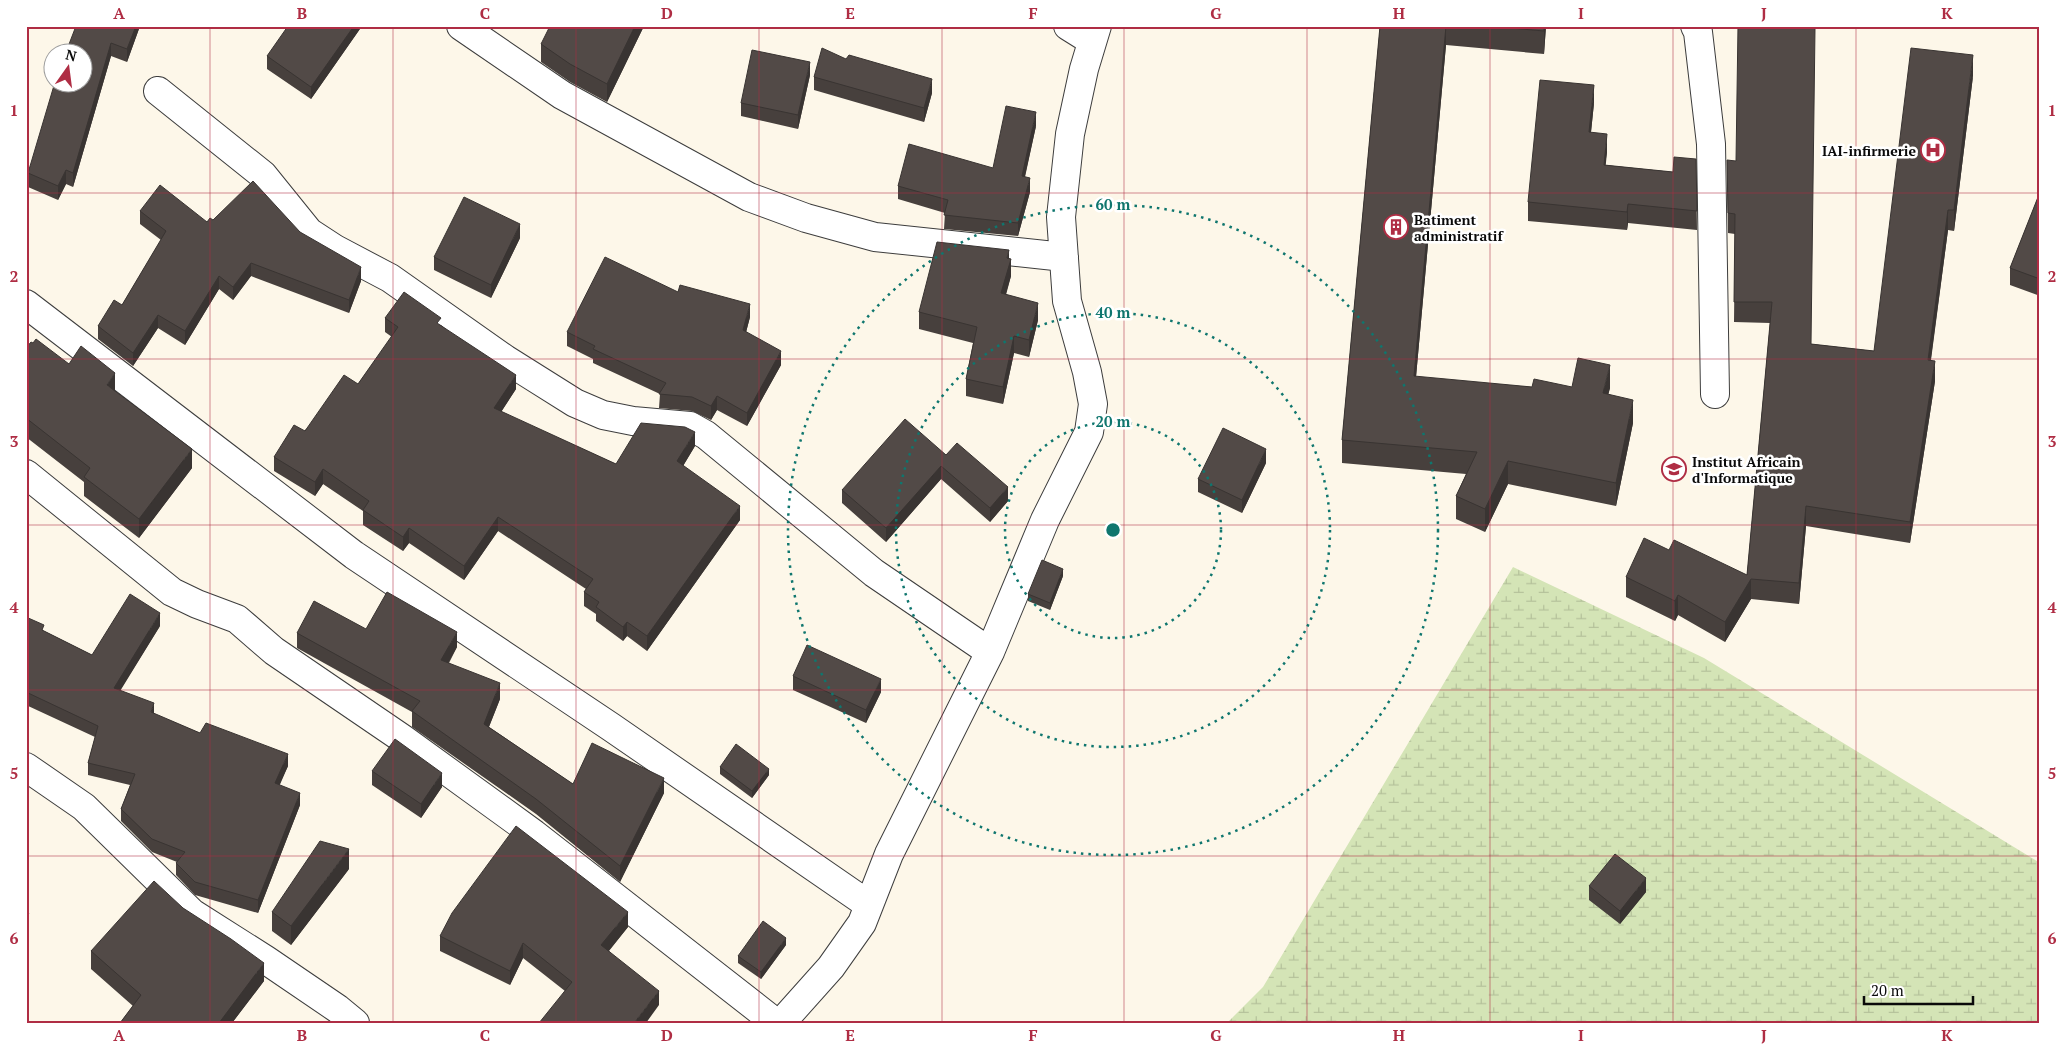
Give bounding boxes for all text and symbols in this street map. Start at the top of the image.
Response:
text: A [113,2,125,24]
text: B [297,2,307,24]
text: C [480,2,490,24]
text: D [661,2,673,24]
text: E [845,2,855,24]
text: F [1028,2,1038,24]
text: G [1210,2,1222,24]
text: H [1393,2,1405,24]
text: I [1578,2,1584,24]
text: J [1761,2,1767,24]
text: K [1941,2,1953,24]
north arrow [42,42,92,92]
text: N [64,44,79,65]
text: 1 [9,99,19,121]
text: 1 [2047,99,2057,121]
hospital icon: IAI-infirmerie [1920,137,1946,163]
place label: IAI-infirmerie [1822,141,1916,160]
text: 60 m [1096,194,1131,214]
place label: Batiment administratif [1414,210,1504,245]
building icon: Batiment administratif [1383,214,1409,240]
text: 2 [9,265,19,287]
text: 2 [2047,265,2057,287]
text: 40 m [1096,302,1131,322]
text: 20 m [1096,411,1131,431]
text: 3 [9,430,19,452]
text: 3 [2047,430,2057,452]
place label: Institut Africain d'Informatique [1692,452,1801,487]
school or university icon: Institut Africain d'Informatique [1661,456,1687,482]
centre of rings [1104,521,1122,539]
text: 4 [9,596,19,618]
text: 4 [2047,596,2057,618]
text: 5 [9,762,19,784]
text: 5 [2047,762,2057,784]
text: 6 [9,927,19,949]
text: 6 [2047,927,2057,949]
scale bar [1864,974,1972,1006]
text: 20 m [1871,980,1904,1000]
text: A [113,1024,125,1046]
text: B [297,1024,307,1046]
text: C [480,1024,490,1046]
text: D [661,1024,673,1046]
text: E [845,1024,855,1046]
text: F [1028,1024,1038,1046]
text: G [1210,1024,1222,1046]
text: H [1393,1024,1405,1046]
text: I [1578,1024,1584,1046]
text: J [1761,1024,1767,1046]
text: K [1941,1024,1953,1046]

